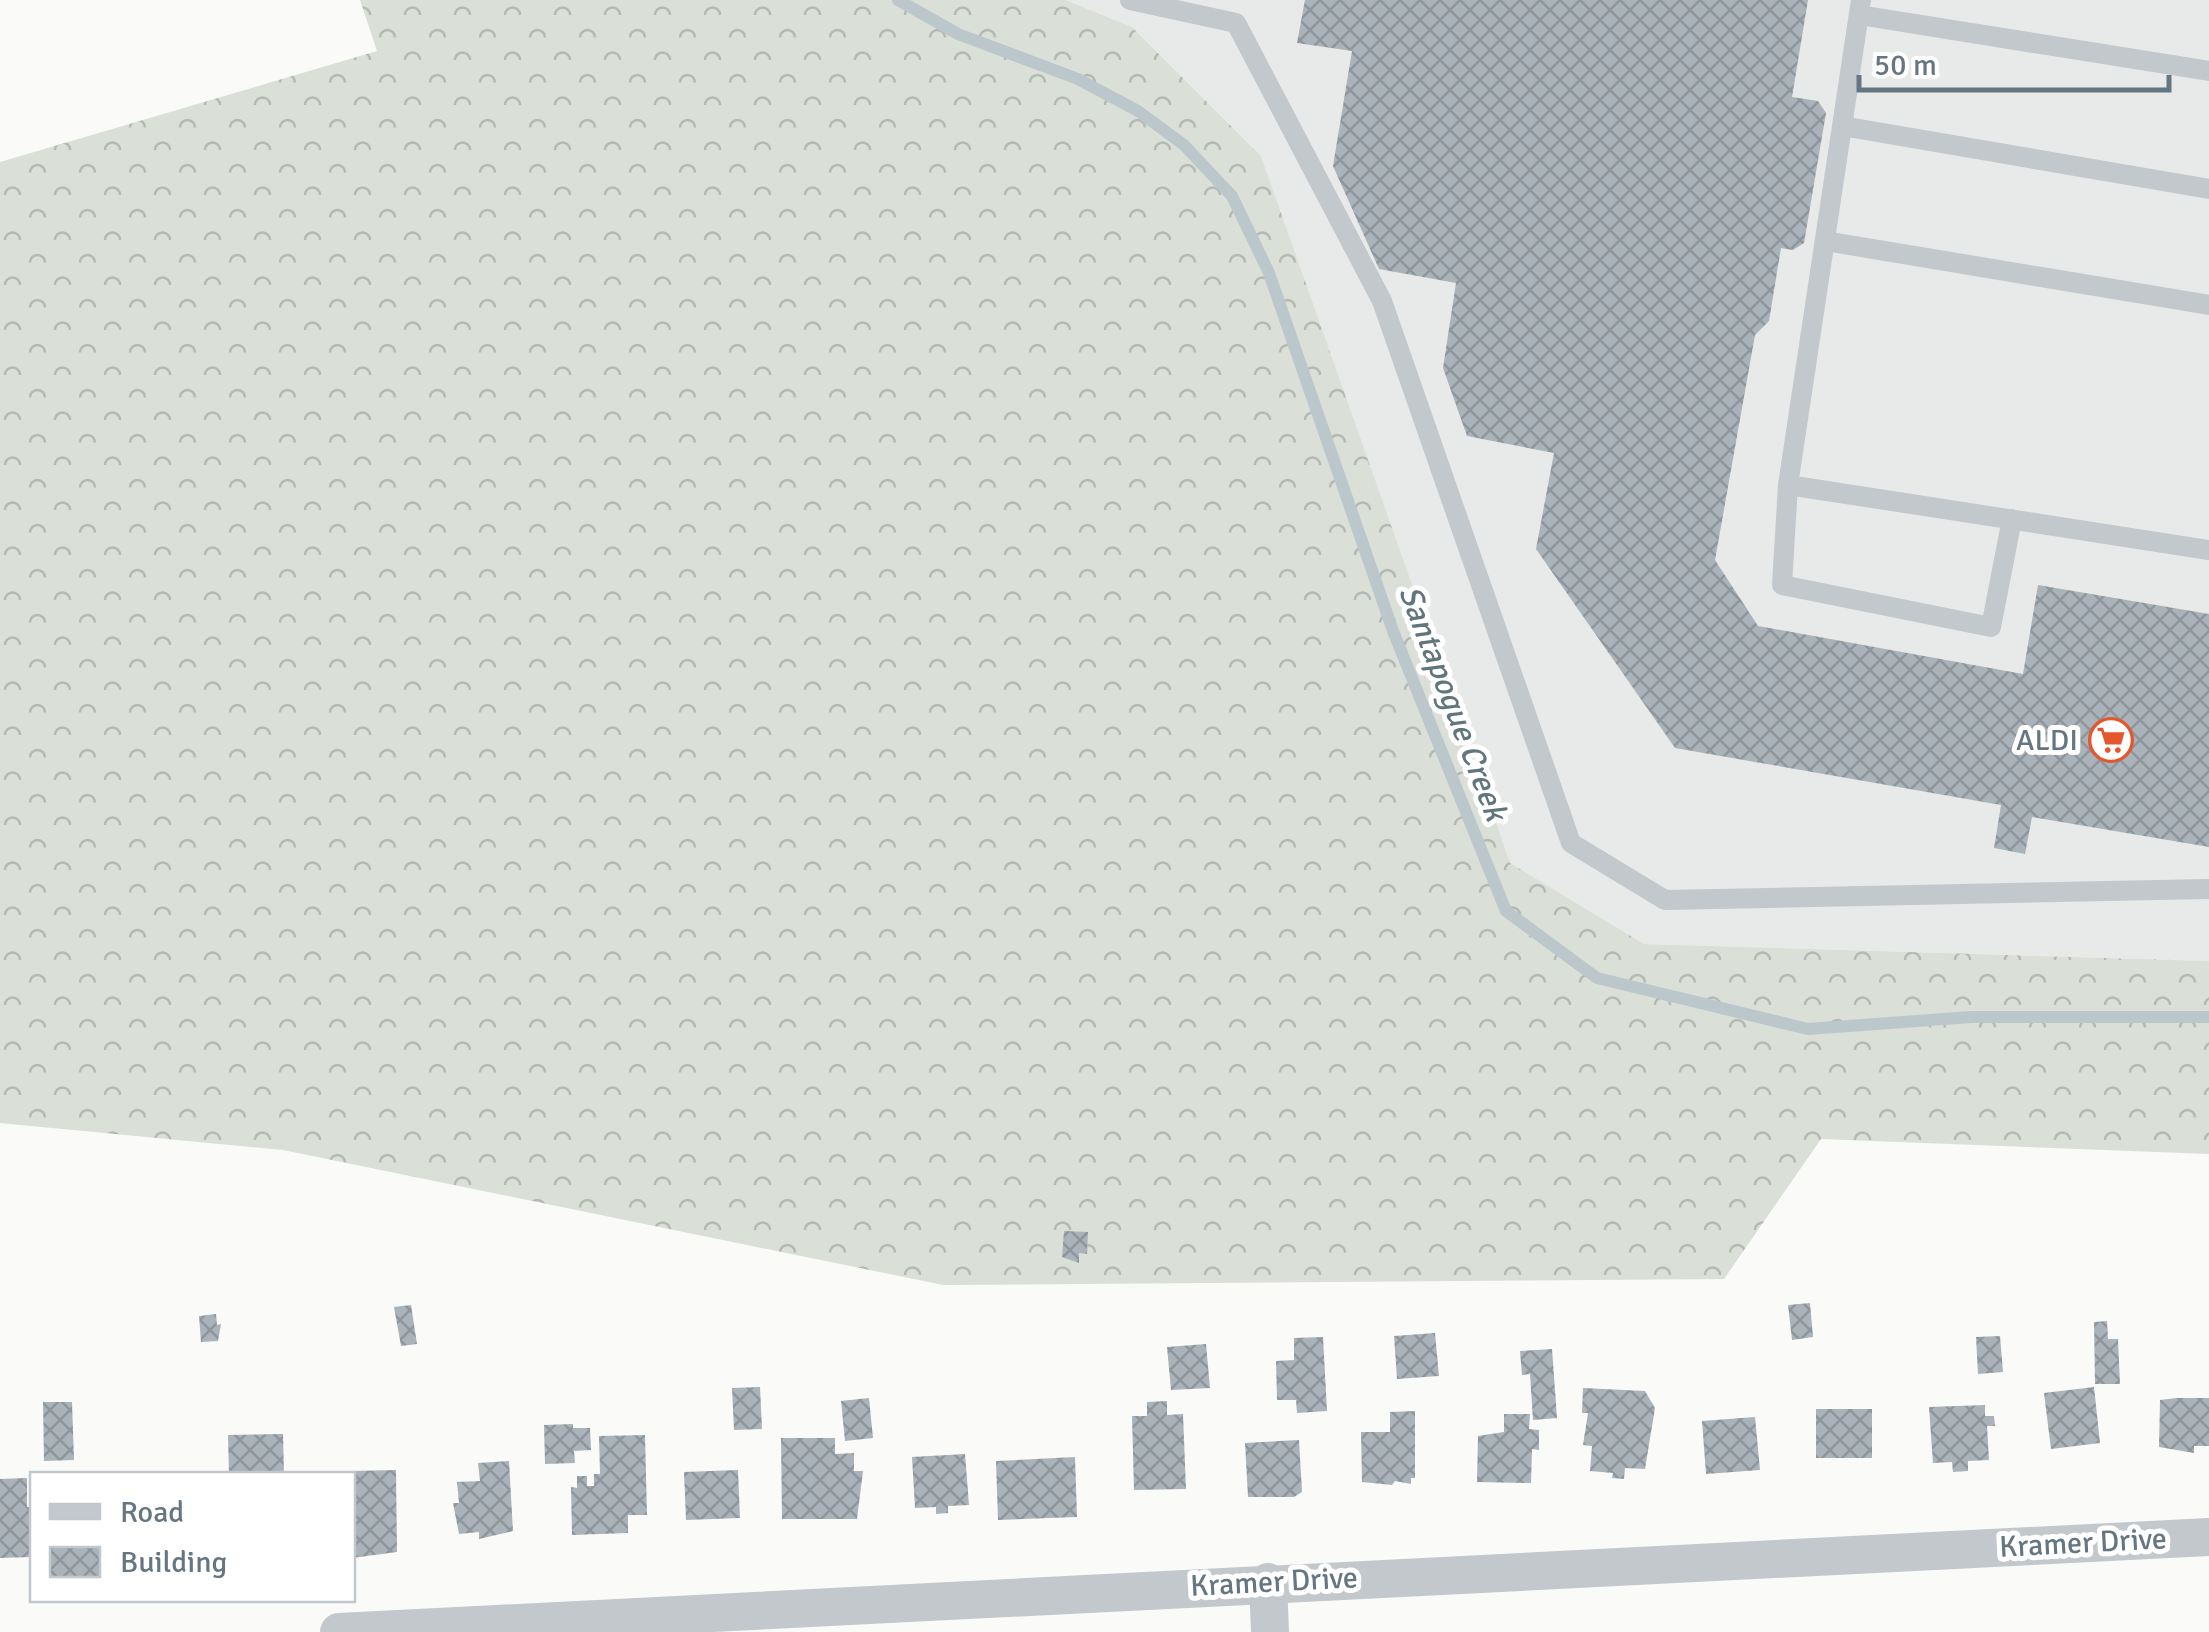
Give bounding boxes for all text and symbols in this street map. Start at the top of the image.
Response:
scale bar [1859,30,2169,92]
text: 50 m [1874,47,1937,84]
water label: Santapogue Creek [1390,580,1517,829]
supermarket icon: ALDI [2088,717,2134,763]
place label: ALDI [2016,722,2078,759]
legend [30,1472,355,1602]
text: Road [120,1494,184,1531]
street label: Kramer Drive [1998,1520,2168,1566]
text: Building [120,1544,227,1581]
street label: Kramer Drive [1189,1559,1359,1605]

